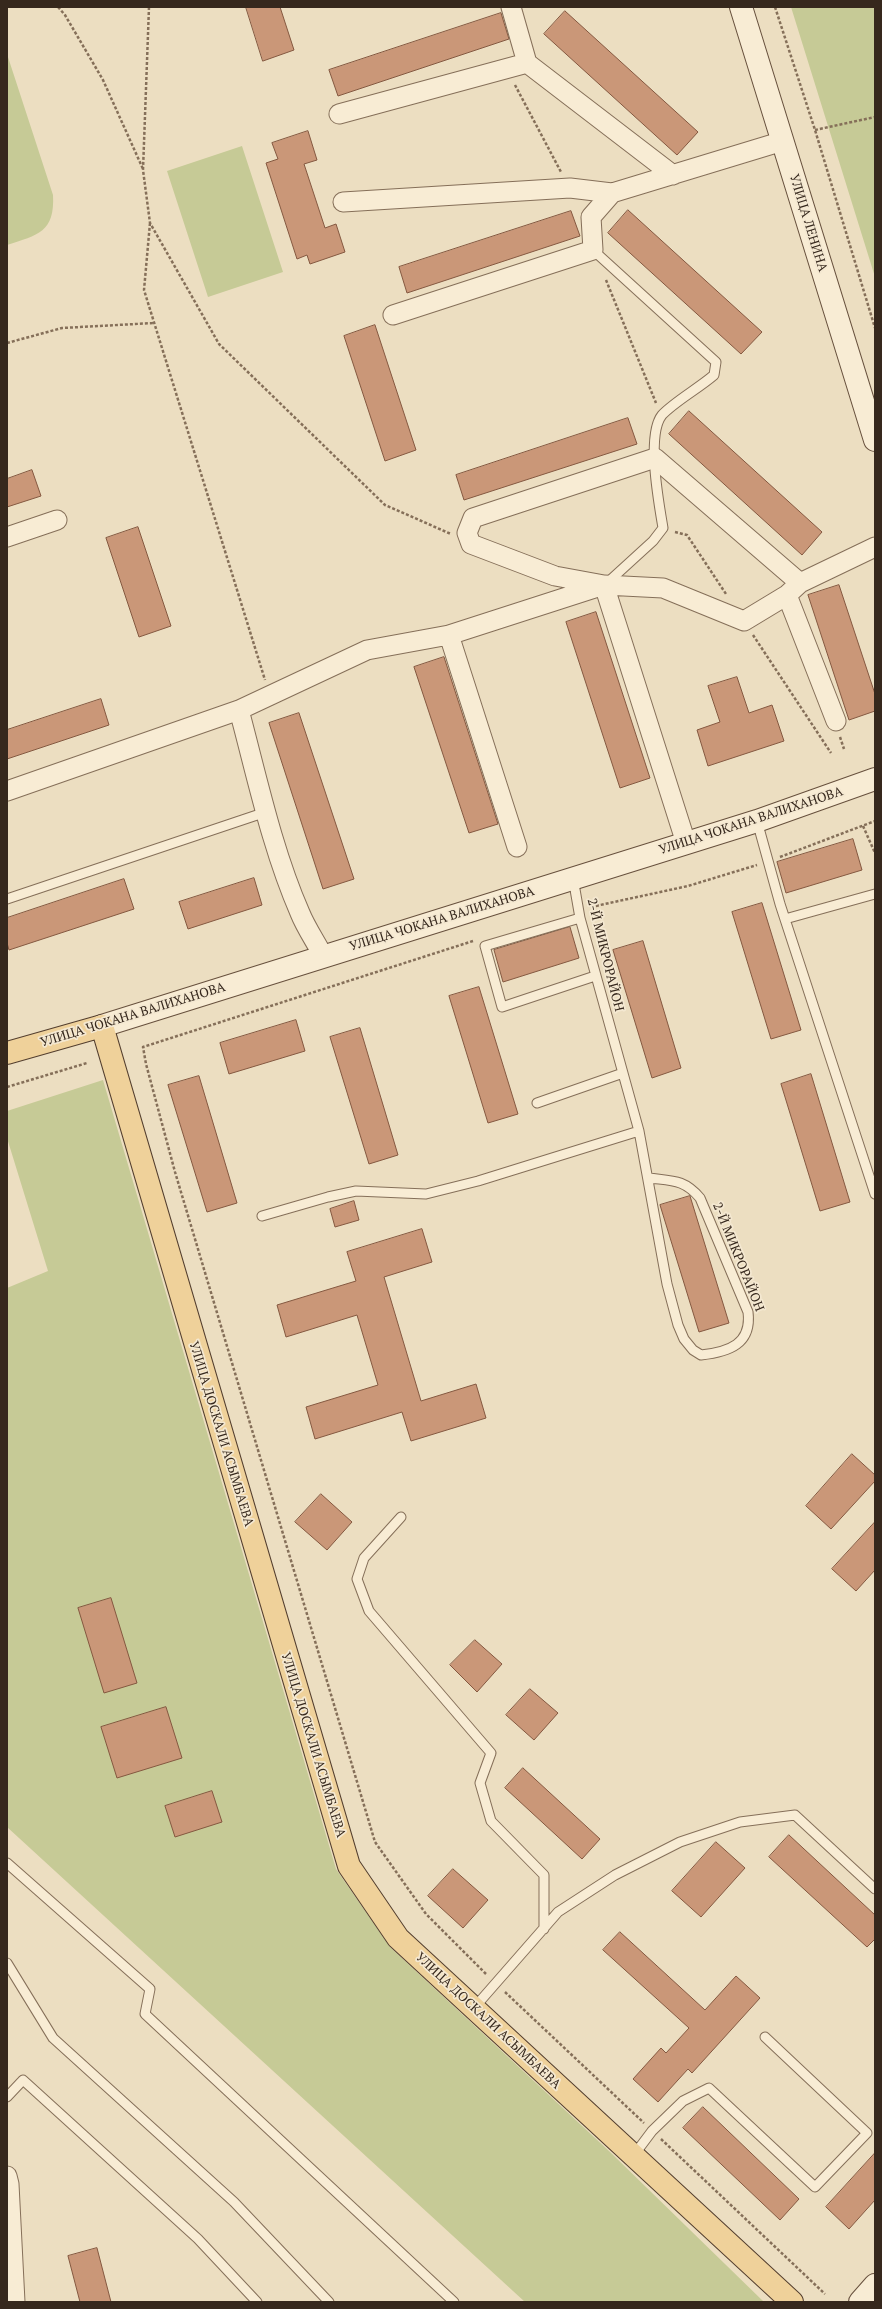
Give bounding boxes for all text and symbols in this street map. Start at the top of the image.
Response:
street label: УЛИЦА ЛЕНИНА [786,172,830,274]
street label: УЛИЦА ЧОКАНА ВАЛИХАНОВА [657,784,845,858]
street label: УЛИЦА ЧОКАНА ВАЛИХАНОВА [348,883,536,955]
street label: 2-Й МИКРОРАЙОН [583,897,627,1013]
street label: УЛИЦА ЧОКАНА ВАЛИХАНОВА [39,979,227,1051]
street label: 2-Й МИКРОРАЙОН [709,1200,767,1314]
street label: УЛИЦА ДОСКАЛИ АСЫМБАЕВА [185,1340,257,1528]
street label: УЛИЦА ДОСКАЛИ АСЫМБАЕВА [277,1651,349,1839]
street label: УЛИЦА ДОСКАЛИ АСЫМБАЕВА [412,1950,564,2092]

